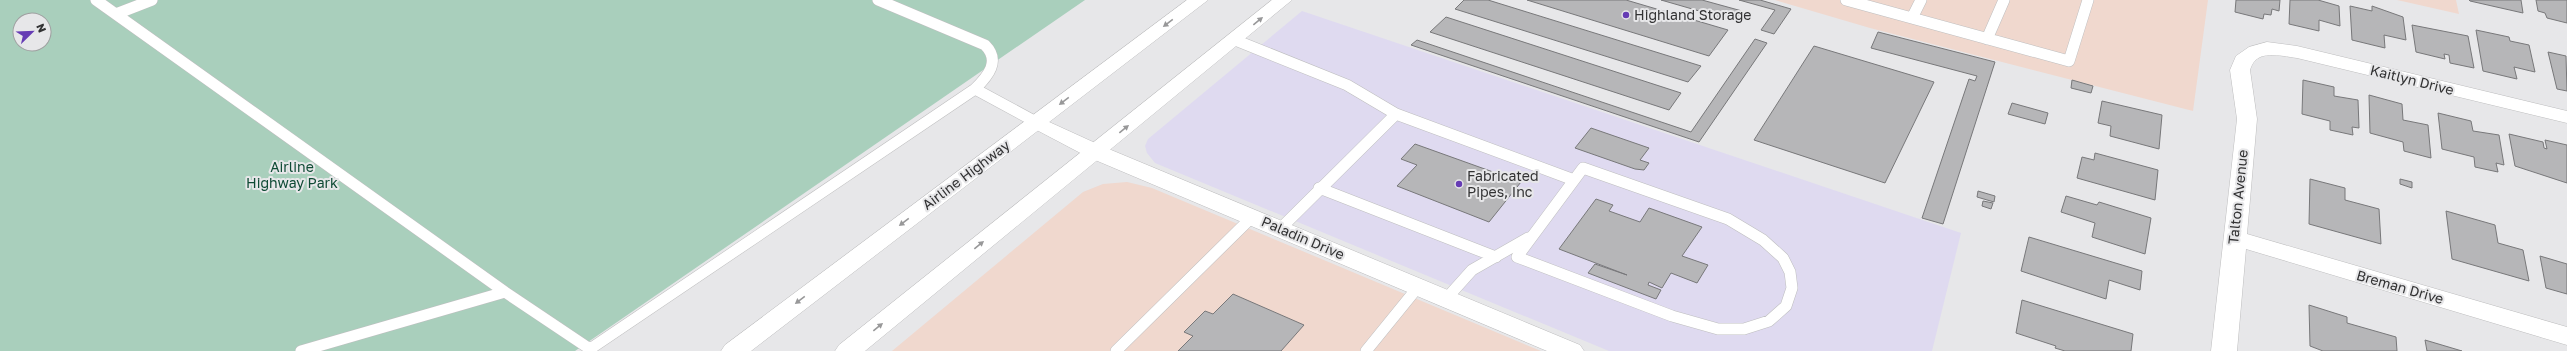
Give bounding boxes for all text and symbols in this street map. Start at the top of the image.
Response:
place label: Highland Storage [1634,6,1751,23]
marker: Highland Storage [1621,10,1631,20]
north arrow [12,12,52,52]
one-way arrow [1253,16,1264,25]
one-way arrow [1162,19,1173,28]
text: N [34,22,49,34]
street label: Kaitlyn Drive [2369,61,2456,98]
one-way arrow [1058,97,1069,106]
one-way arrow [1119,124,1130,133]
street label: Airline Highway [919,136,1013,213]
street label: Talton Avenue [2224,149,2251,245]
park label: Airline Highway Park [246,158,338,191]
place label: Fabricated Pipes, Inc [1467,167,1539,200]
marker: Fabricated Pipes, Inc [1454,179,1464,189]
street label: Paladin Drive [1259,212,1347,263]
one-way arrow [899,218,910,226]
one-way arrow [974,241,985,250]
street label: Breman Drive [2355,266,2446,307]
one-way arrow [795,296,806,305]
one-way arrow [873,322,883,331]

